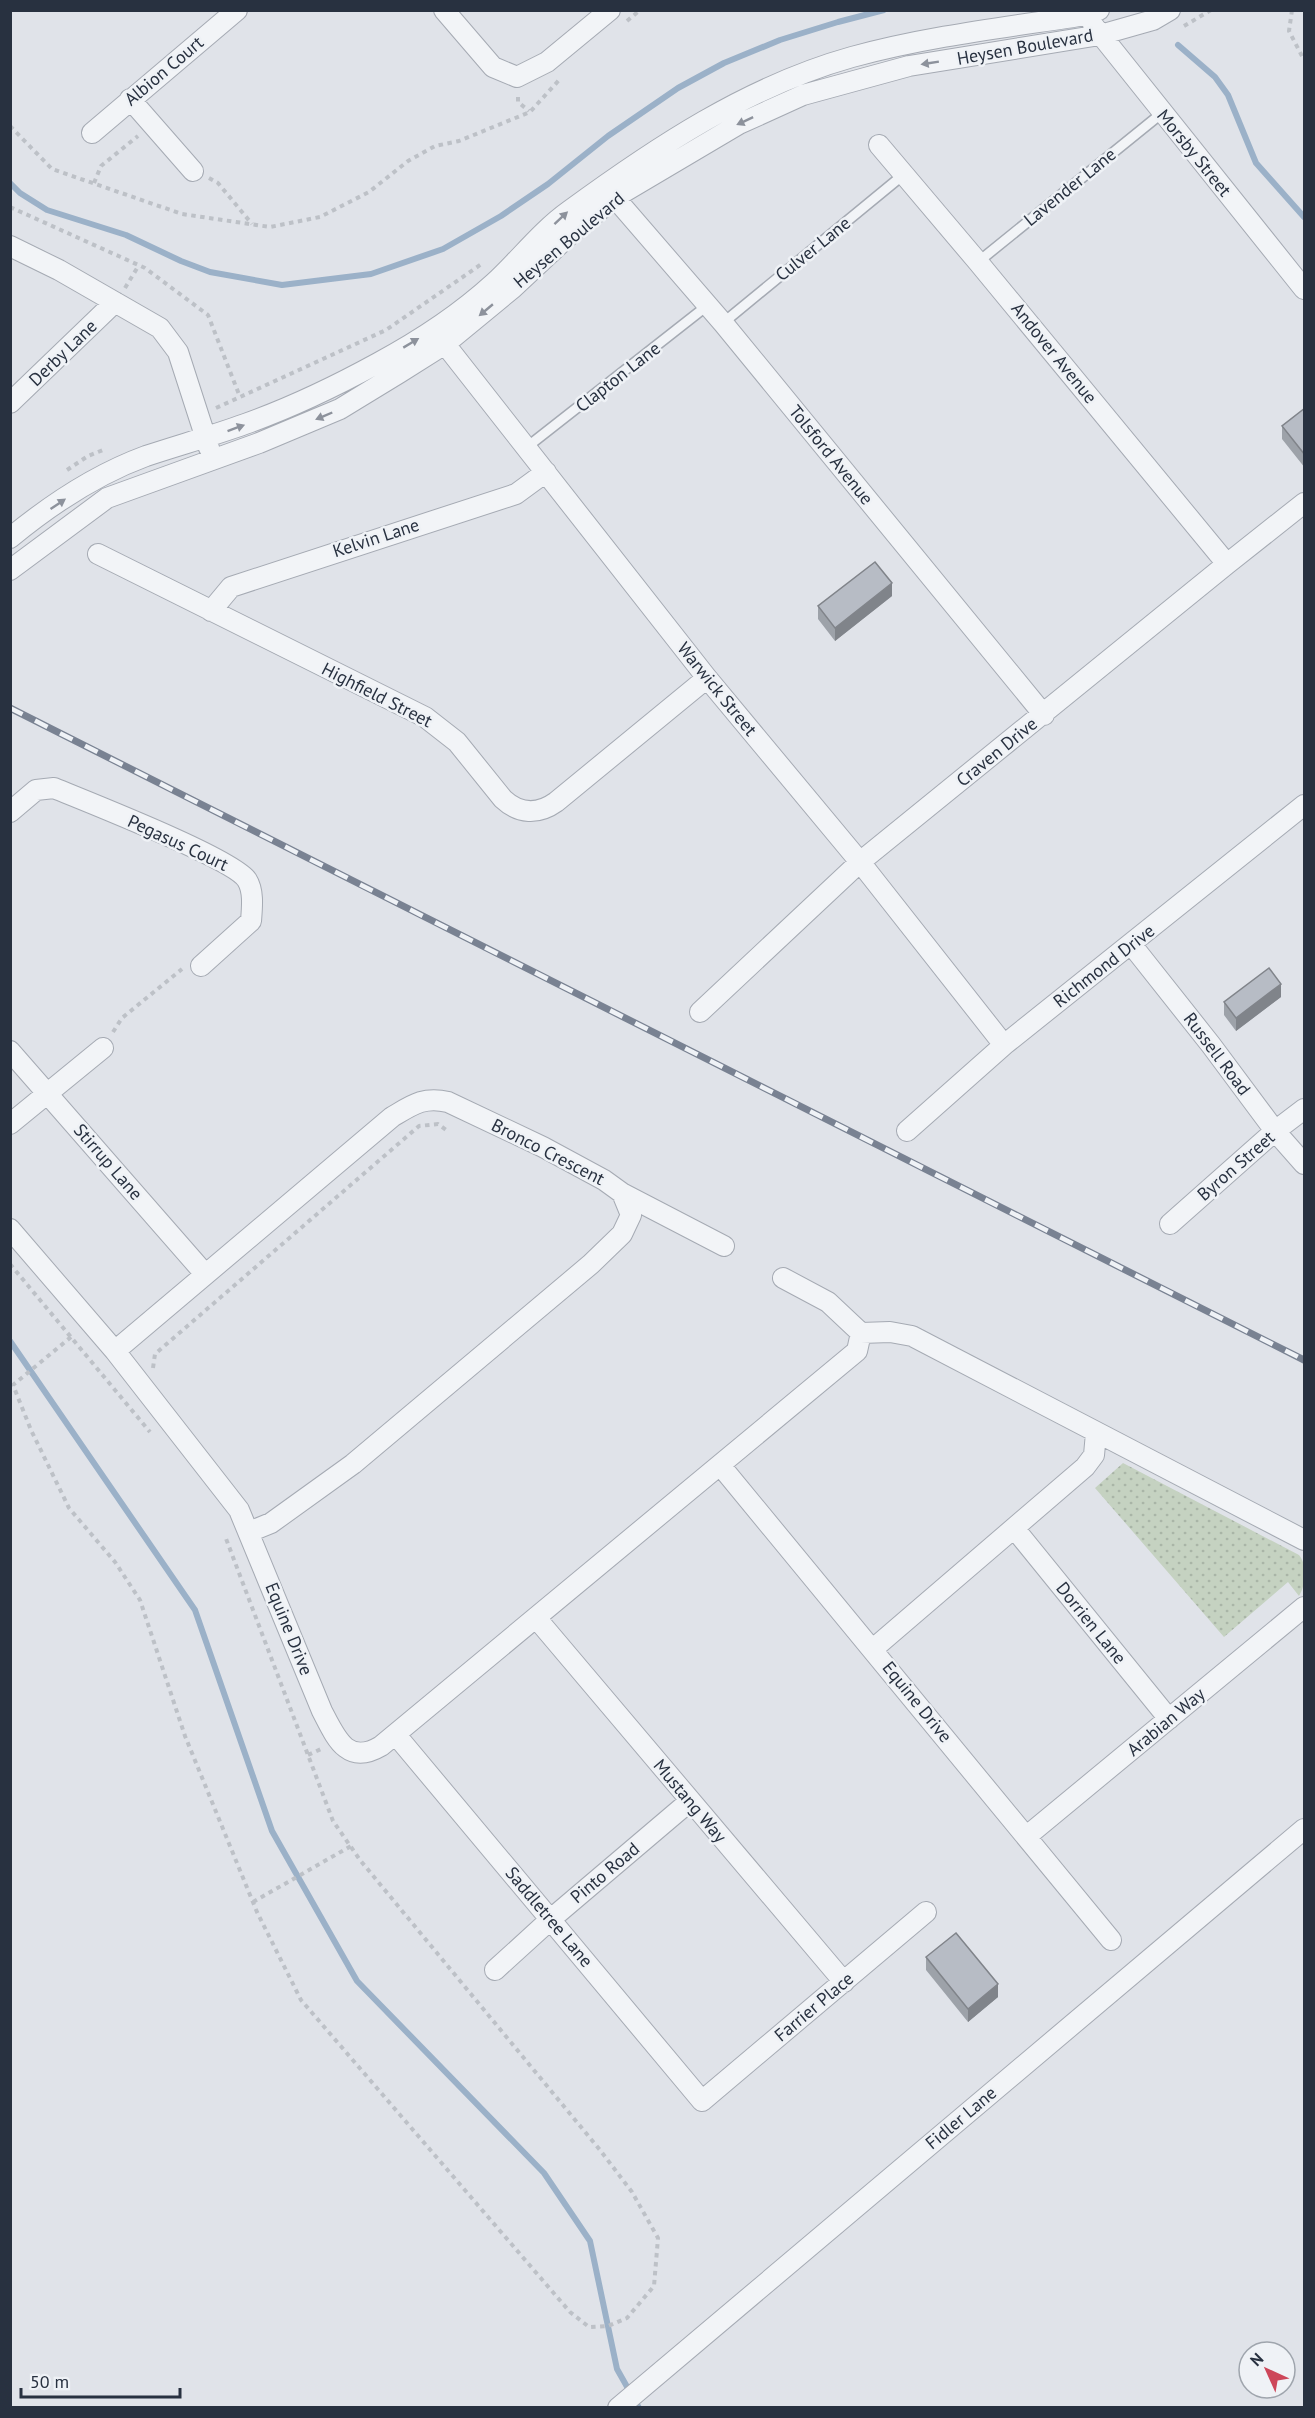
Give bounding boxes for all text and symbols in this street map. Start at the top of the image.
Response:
street label: Heysen Boulevard [955,23,1095,70]
street label: Albion Court [119,31,208,110]
one-way arrow [920,59,939,68]
street label: Morsby Street [1152,104,1237,201]
one-way arrow [736,117,753,126]
street label: Lavender Lane [1019,142,1120,231]
street label: Heysen Boulevard [508,186,629,293]
street label: Culver Lane [770,211,855,286]
one-way arrow [553,212,567,226]
street label: Andover Avenue [1007,297,1102,408]
one-way arrow [478,303,494,316]
street label: Derby Lane [24,315,102,391]
street label: Clapton Lane [571,336,665,417]
one-way arrow [403,338,419,349]
street label: Tolsford Avenue [784,400,879,509]
one-way arrow [314,411,332,421]
one-way arrow [227,422,245,432]
one-way arrow [49,498,65,510]
street label: Kelvin Lane [330,513,422,562]
street label: Warwick Street [673,637,762,740]
street label: Highfield Street [318,657,436,732]
street label: Craven Drive [952,712,1042,791]
street label: Pegasus Court [124,809,232,876]
street label: Richmond Drive [1048,919,1159,1012]
street label: Russell Road [1179,1008,1256,1100]
street label: Bronco Crescent [488,1113,609,1190]
street label: Stirrup Lane [69,1119,148,1205]
street label: Byron Street [1192,1126,1279,1206]
street label: Dorrien Lane [1051,1577,1132,1668]
street label: Equine Drive [260,1579,318,1679]
street label: Equine Drive [878,1656,957,1747]
street label: Arabian Way [1122,1682,1210,1761]
street label: Mustang Way [649,1754,732,1848]
street label: Pinto Road [565,1837,644,1908]
street label: Saddletree Lane [501,1862,598,1972]
street label: Farrier Place [769,1967,858,2046]
street label: Fidler Lane [920,2081,1001,2154]
north arrow [1237,2340,1297,2400]
text: N [1246,2349,1267,2370]
scale bar [21,2361,180,2399]
text: 50 m [30,2370,69,2393]

